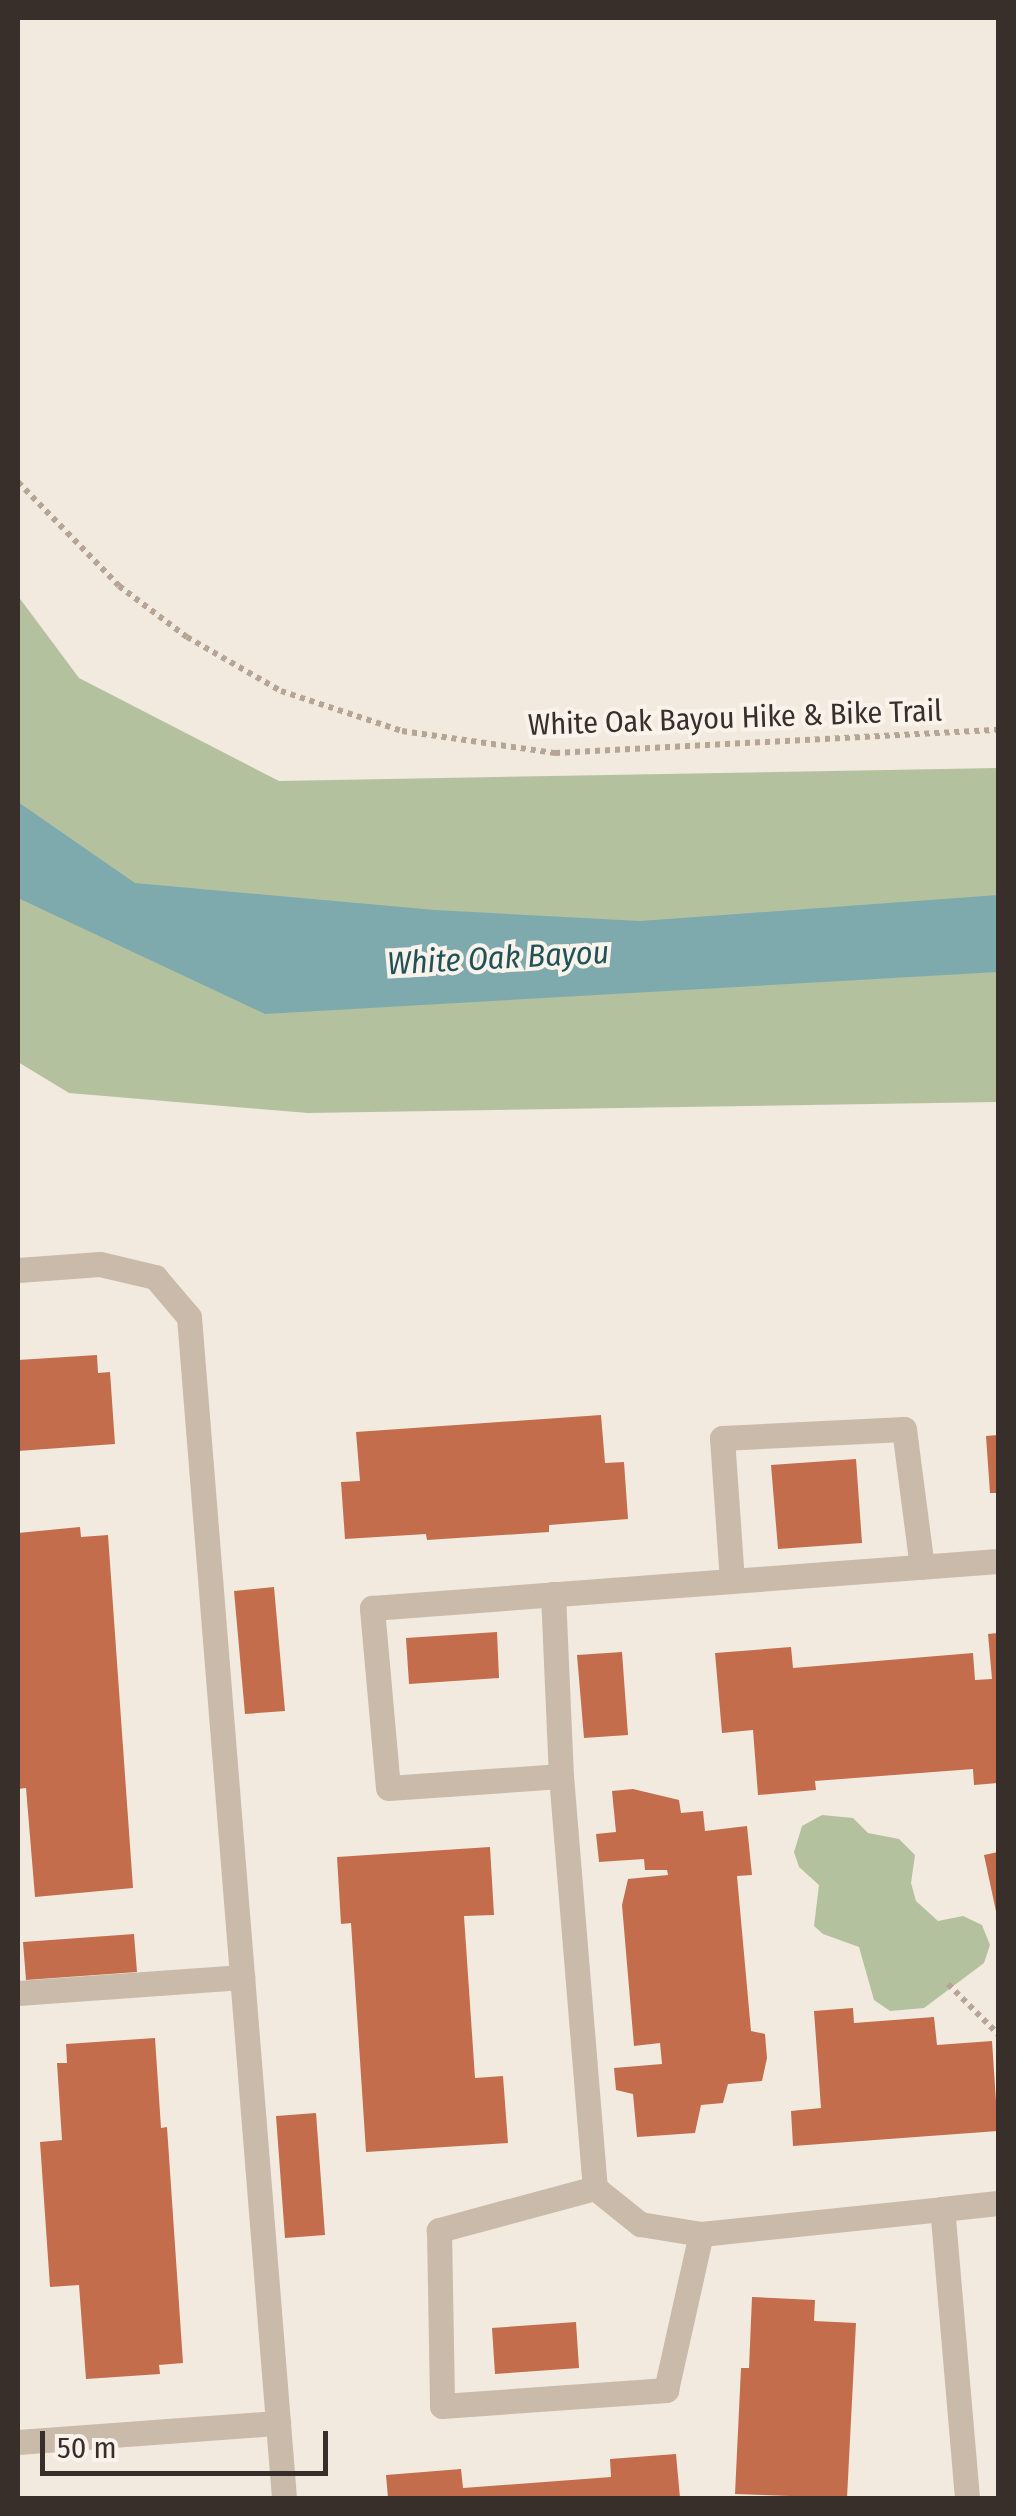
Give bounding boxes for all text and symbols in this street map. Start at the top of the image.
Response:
street label: White Oak Bayou Hike & Bike Trail [527,693,943,743]
water label: White Oak Bayou [386,933,610,983]
scale bar [45,2411,332,2473]
text: 50 m [57,2430,117,2466]

